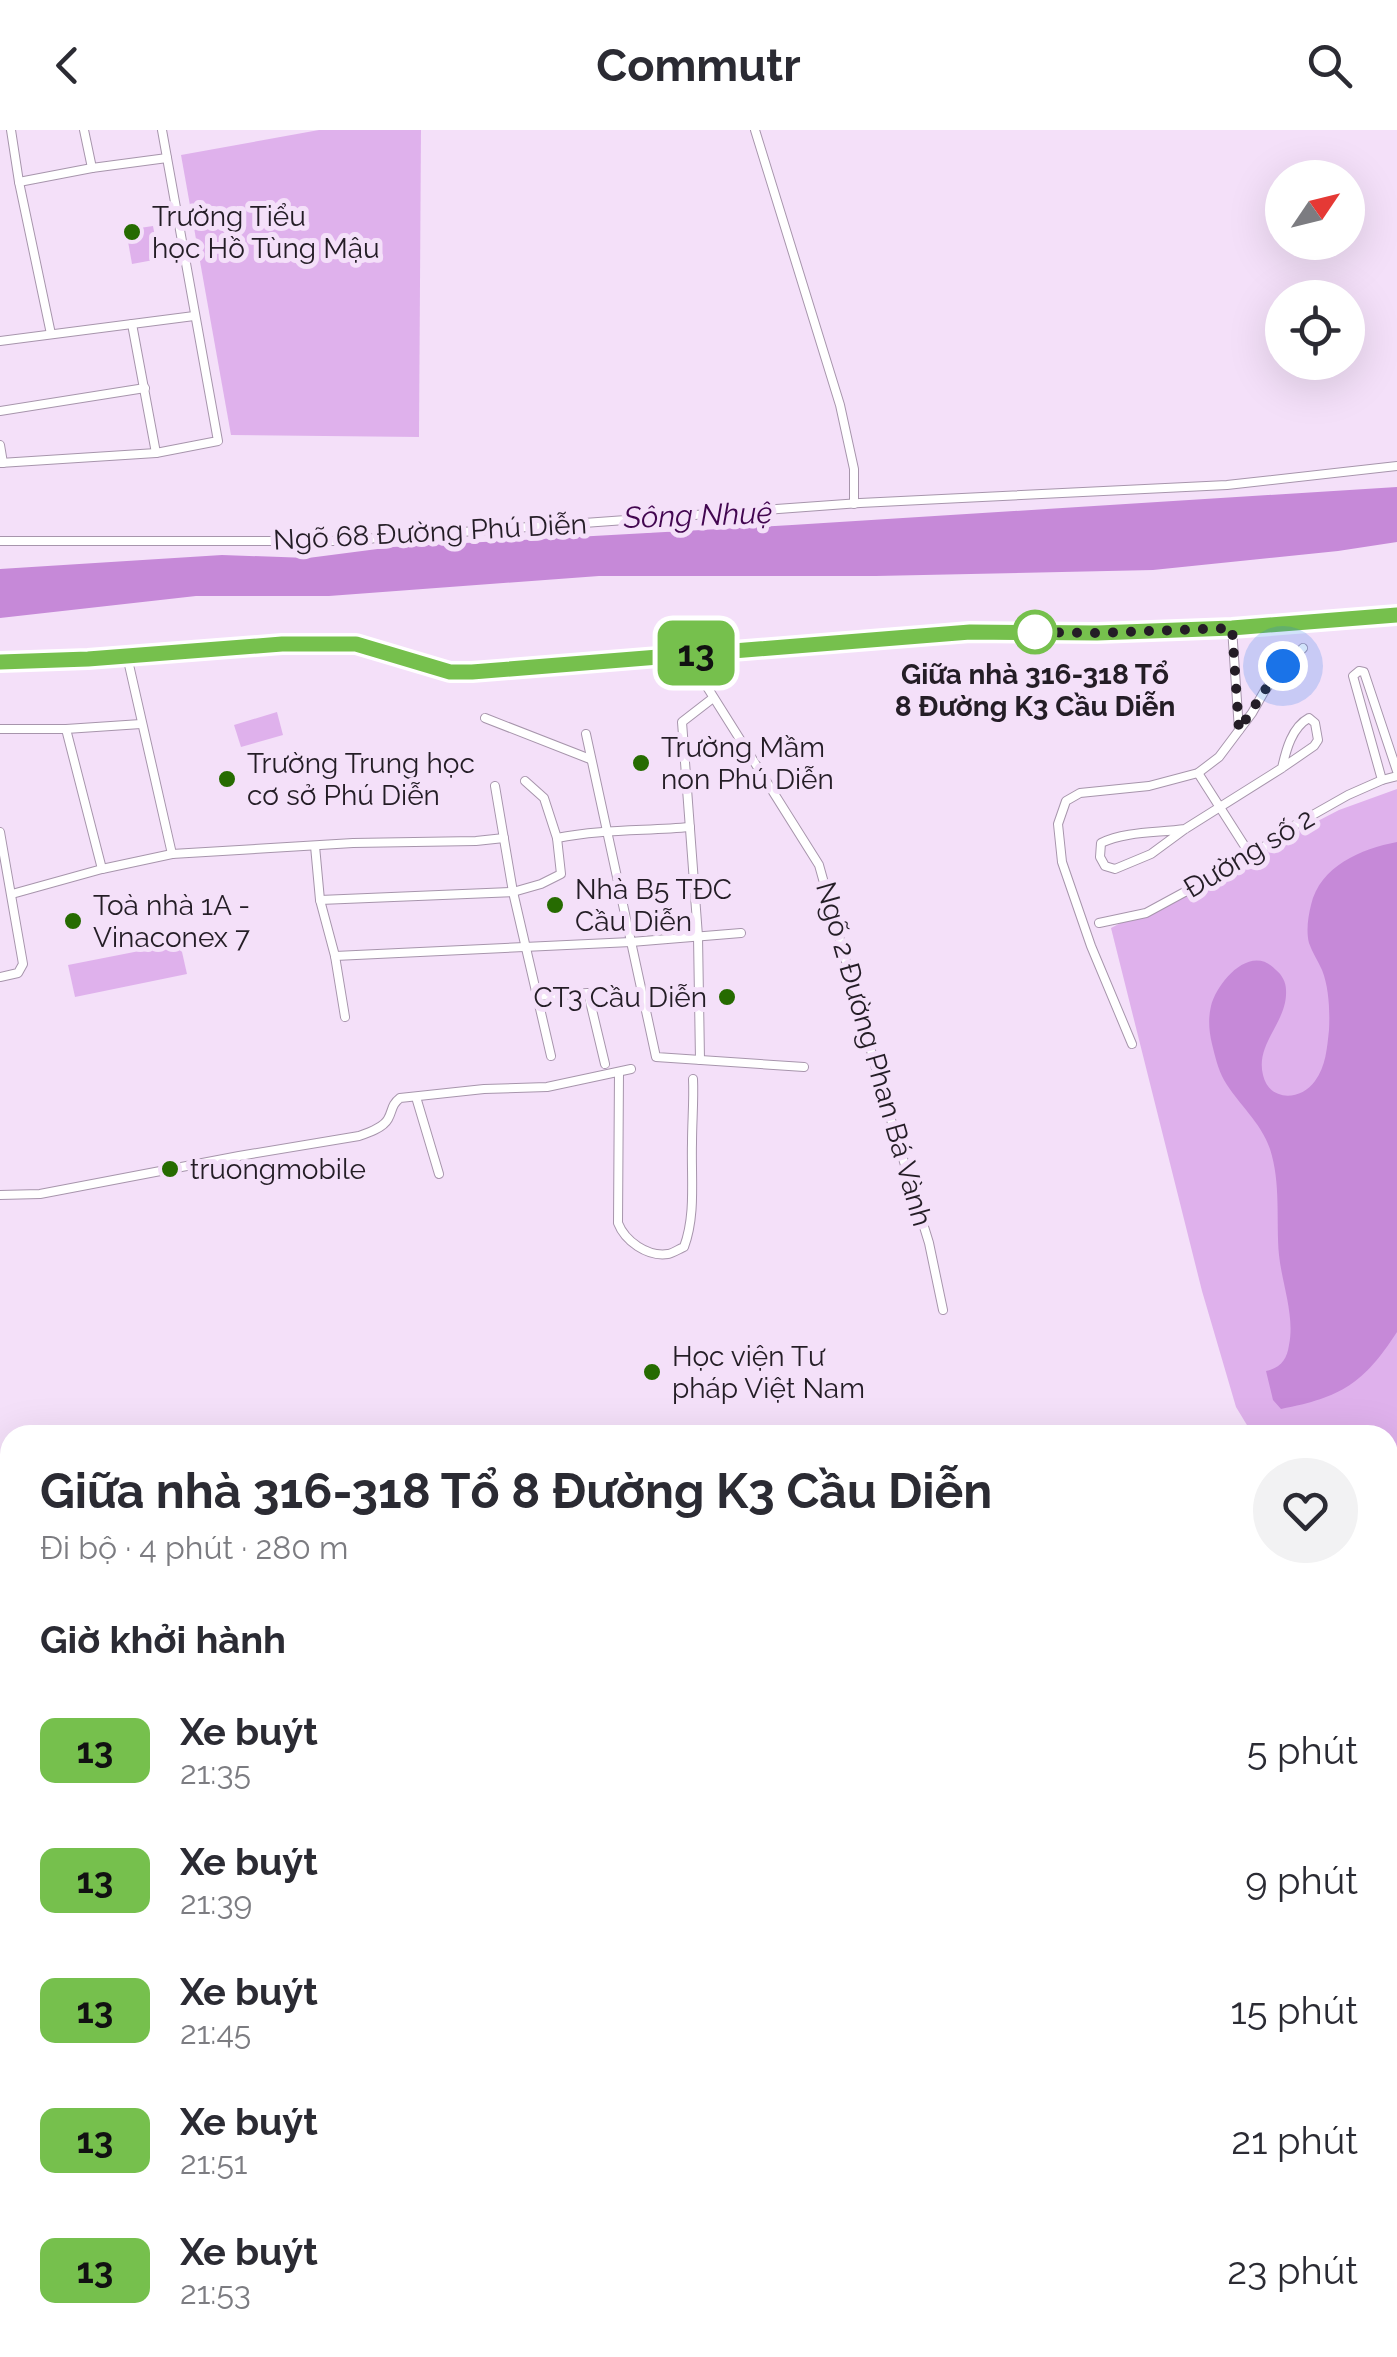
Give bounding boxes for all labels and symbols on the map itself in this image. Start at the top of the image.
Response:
north arrow [1265,160,1365,260]
place label: Trường Tiểu học Hồ Tùng Mậu [152,200,380,265]
marker: Trường Tiểu học Hồ Tùng Mậu [121,221,143,243]
water label: Sông Nhuệ [622,495,773,535]
street label: Ngõ 68 Đường Phú Diễn [272,507,588,557]
marker: Giữa nhà 316-318 Tổ 8 Đường K3 Cầu Diễn [1014,611,1056,653]
line badge: 13 [651,620,741,686]
your location [1258,641,1308,691]
place label: Giữa nhà 316-318 Tổ 8 Đường K3 Cầu Diễn [895,658,1175,723]
place label: Trường Mầm non Phú Diễn [661,731,834,796]
place label: Trường Trung học cơ sở Phú Diễn [247,747,475,812]
marker: Trường Mầm non Phú Diễn [630,752,652,774]
marker: Trường Trung học cơ sở Phú Diễn [216,768,238,790]
street label: Đường số 2 [1178,801,1320,905]
place label: Nhà B5 TĐC Cầu Diễn [575,873,732,938]
street label: Ngõ 2 Đường Phan Bá Vành [809,878,939,1230]
place label: Toà nhà 1A - Vinaconex 7 [93,889,250,954]
marker: Nhà B5 TĐC Cầu Diễn [544,894,566,916]
marker: Toà nhà 1A - Vinaconex 7 [62,910,84,932]
place label: CT3 Cầu Diễn [533,981,707,1014]
marker: CT3 Cầu Diễn [716,986,738,1008]
place label: truongmobile [190,1153,366,1186]
marker: truongmobile [159,1158,181,1180]
place label: Học viện Tư pháp Việt Nam [672,1340,865,1405]
marker: Học viện Tư pháp Việt Nam [641,1361,663,1383]

